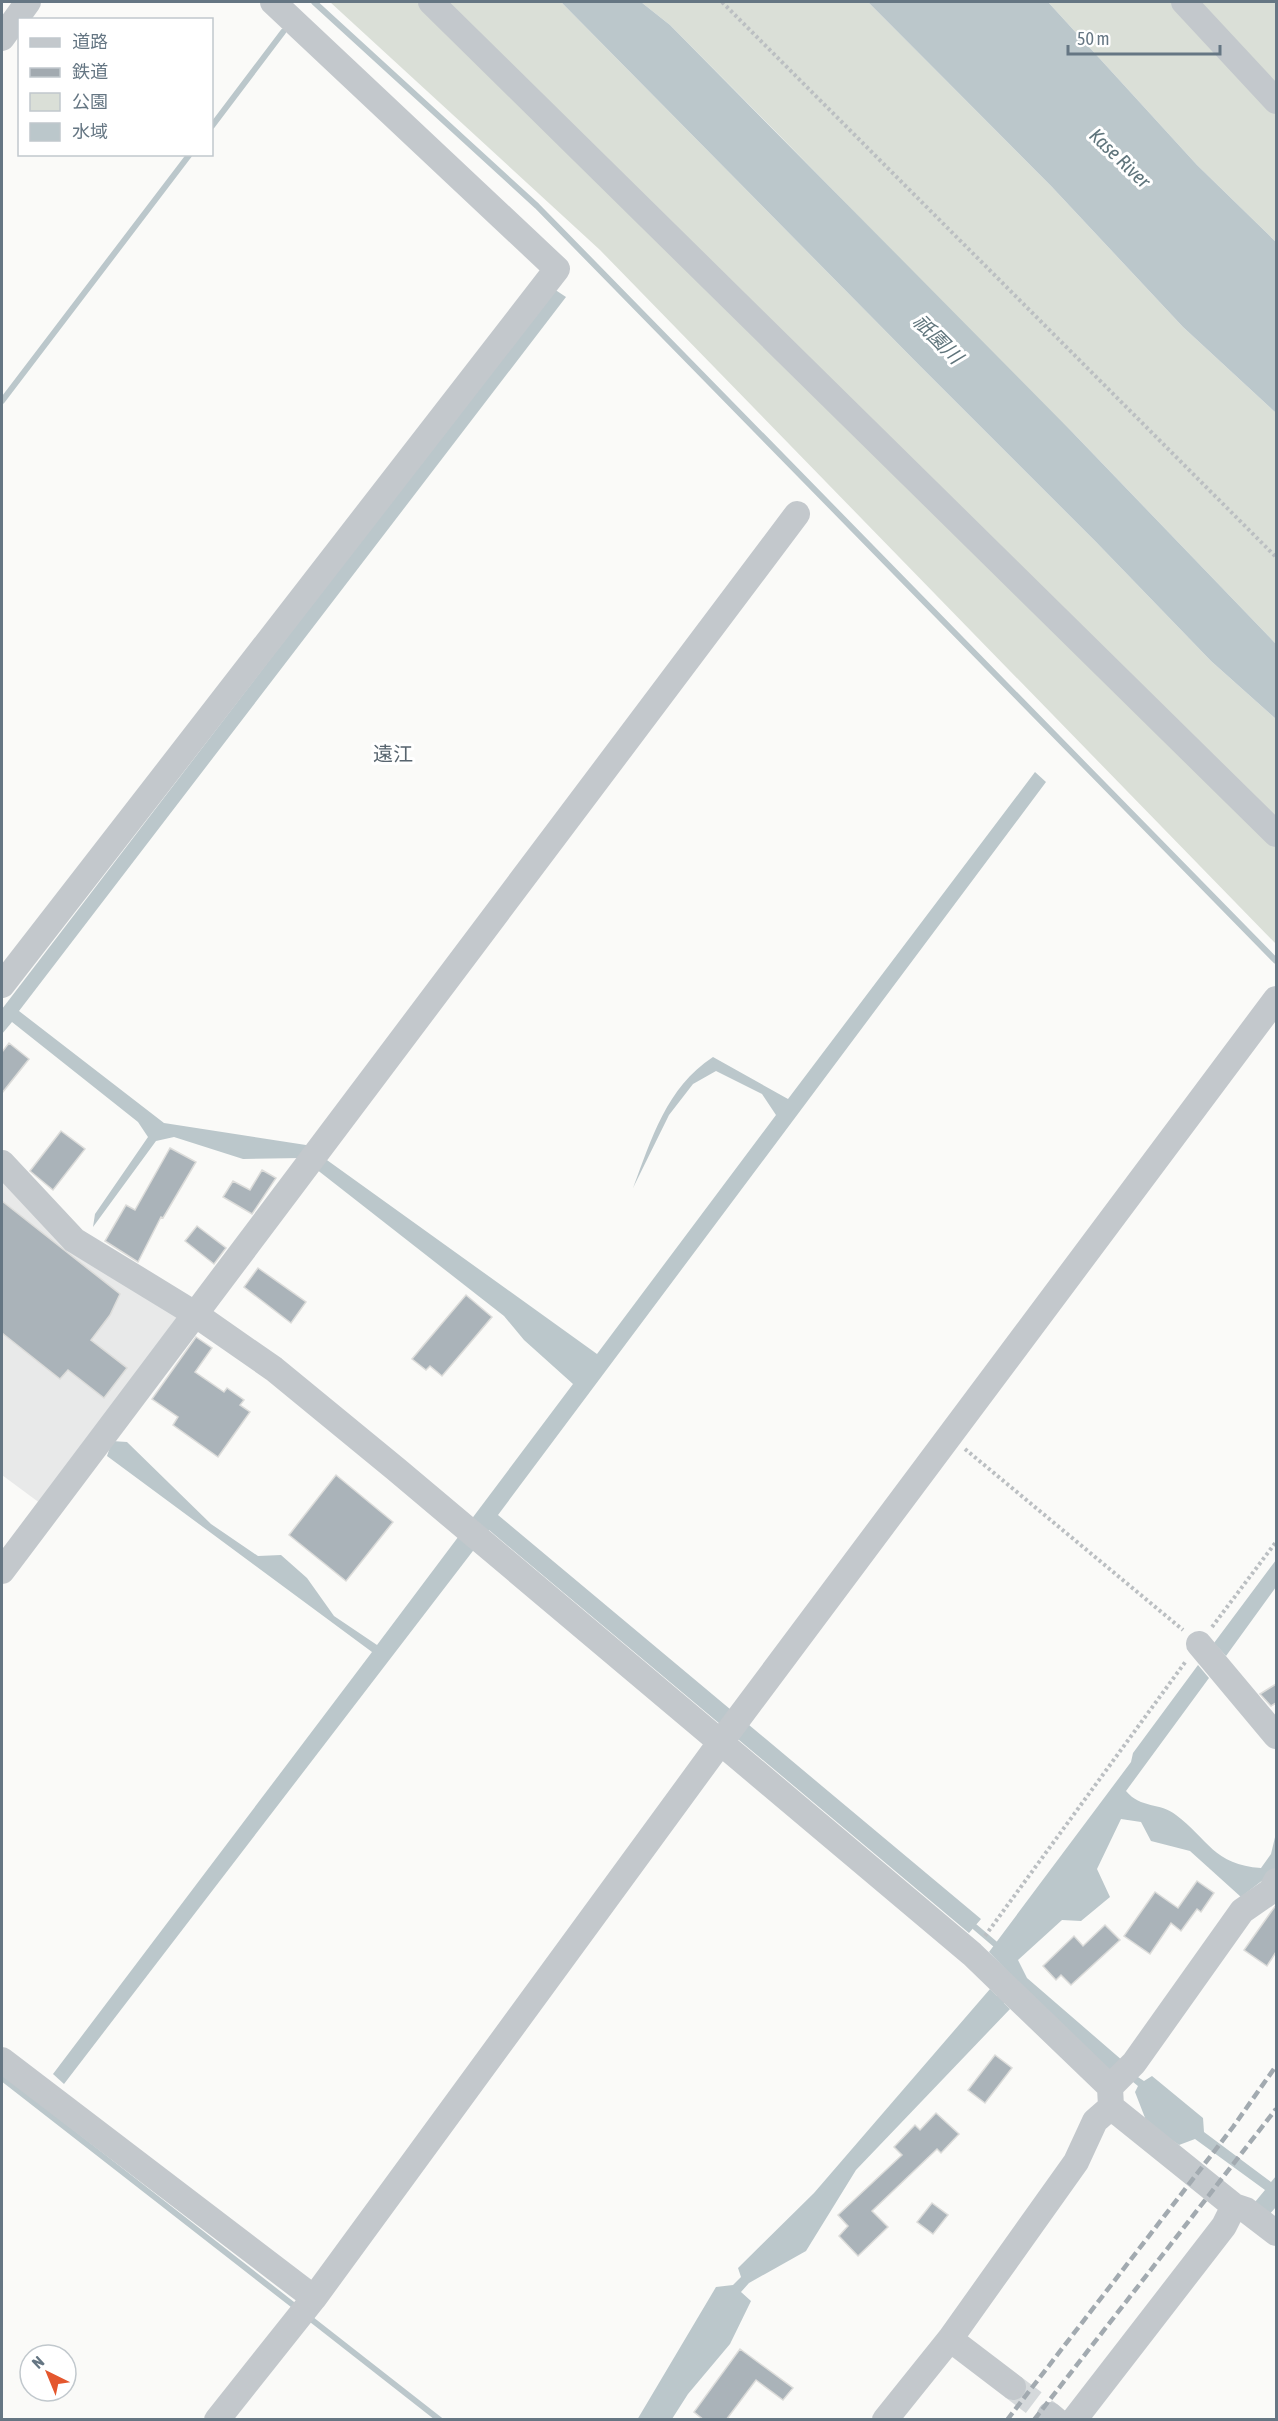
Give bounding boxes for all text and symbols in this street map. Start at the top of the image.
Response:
legend [18,18,213,156]
scale bar [1068,18,1220,56]
text: 50 m [1077,28,1109,49]
text: 道路 [72,31,108,52]
text: 鉄道 [72,61,108,82]
text: 公園 [72,91,108,112]
text: 水域 [72,121,108,142]
water label: Kase River [1085,123,1156,193]
water label: 祇園川 [909,309,969,369]
district label: 遠江 [373,742,413,765]
north arrow [18,2343,78,2403]
text: N [28,2352,47,2372]

